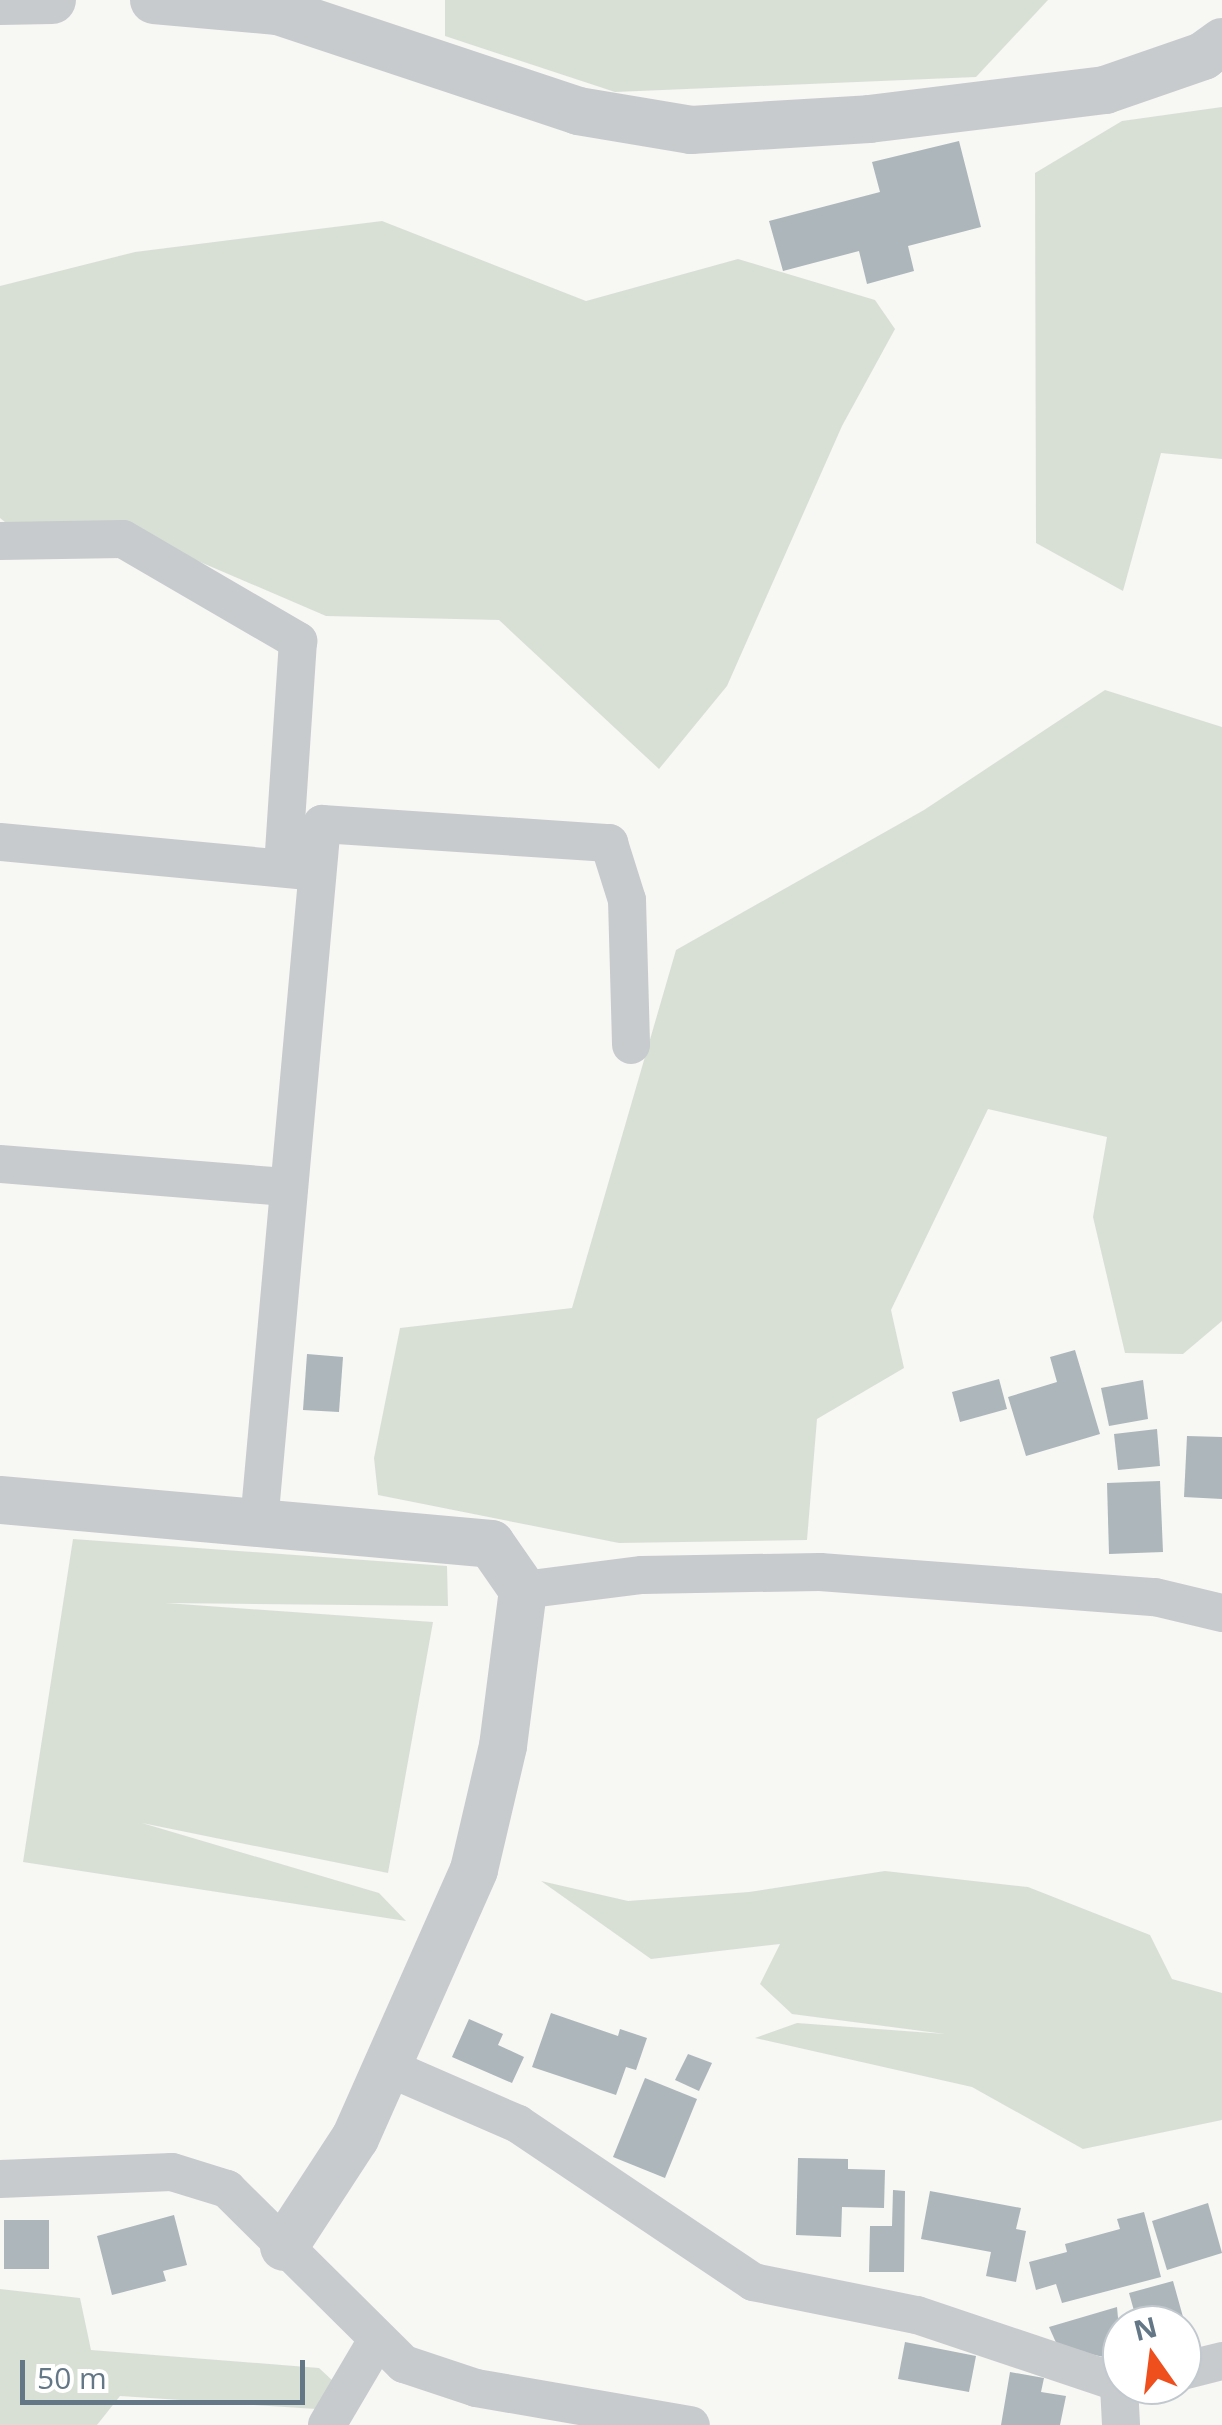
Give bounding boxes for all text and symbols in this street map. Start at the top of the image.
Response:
north arrow [1102,2305,1202,2405]
text: N [1130,2307,1161,2349]
scale bar [25,2340,310,2402]
text: 50 m [37,2357,107,2398]

